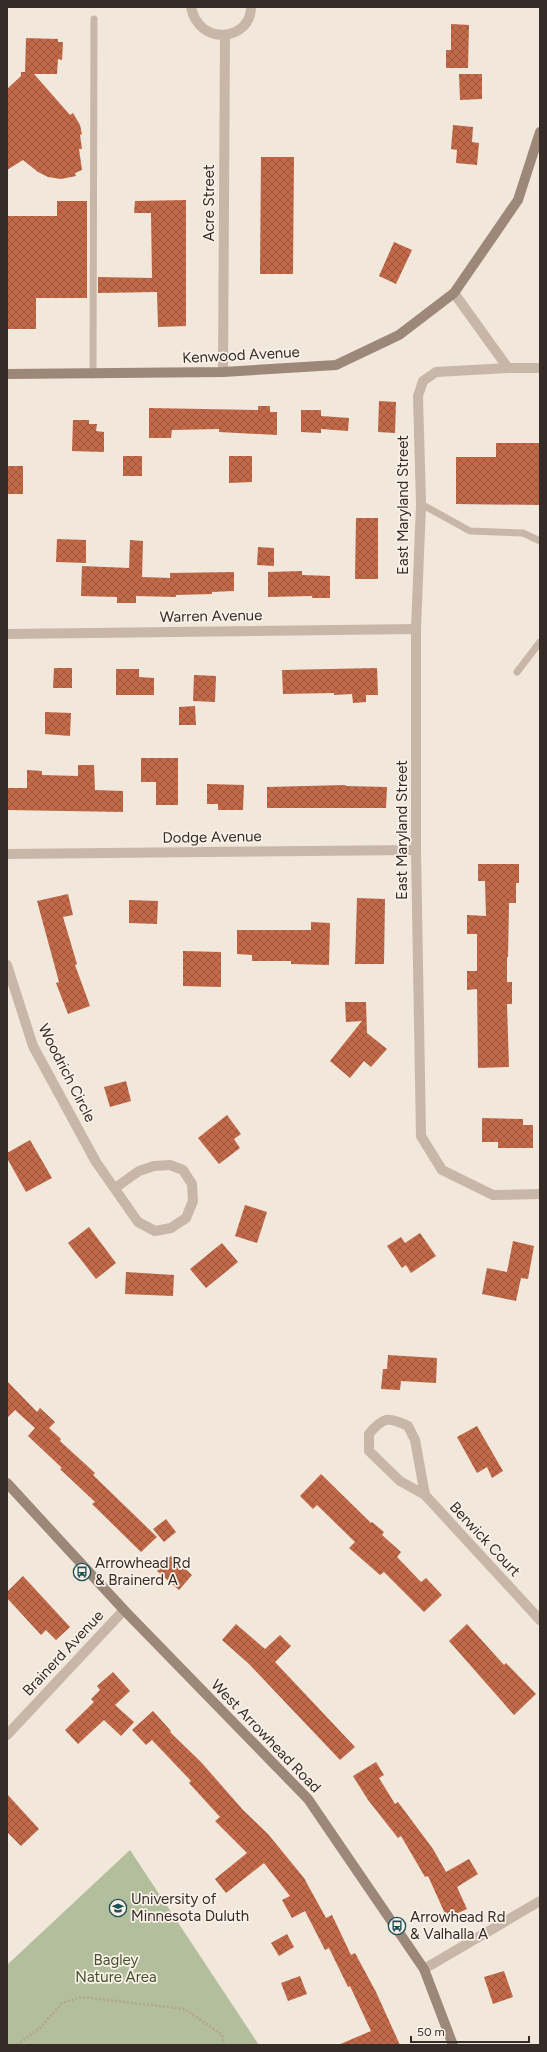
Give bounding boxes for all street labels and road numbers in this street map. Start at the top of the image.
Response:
street label: Acre Street [200,164,218,242]
street label: Kenwood Avenue [182,343,300,367]
street label: East Maryland Street [394,435,412,575]
street label: Warren Avenue [160,606,262,626]
street label: East Maryland Street [393,760,411,900]
street label: Dodge Avenue [162,827,262,847]
street label: Woodrich Circle [35,1021,99,1125]
street label: Berwick Court [446,1498,524,1580]
street label: Brainerd Avenue [19,1607,107,1699]
street label: West Arrowhead Road [207,1676,325,1796]

